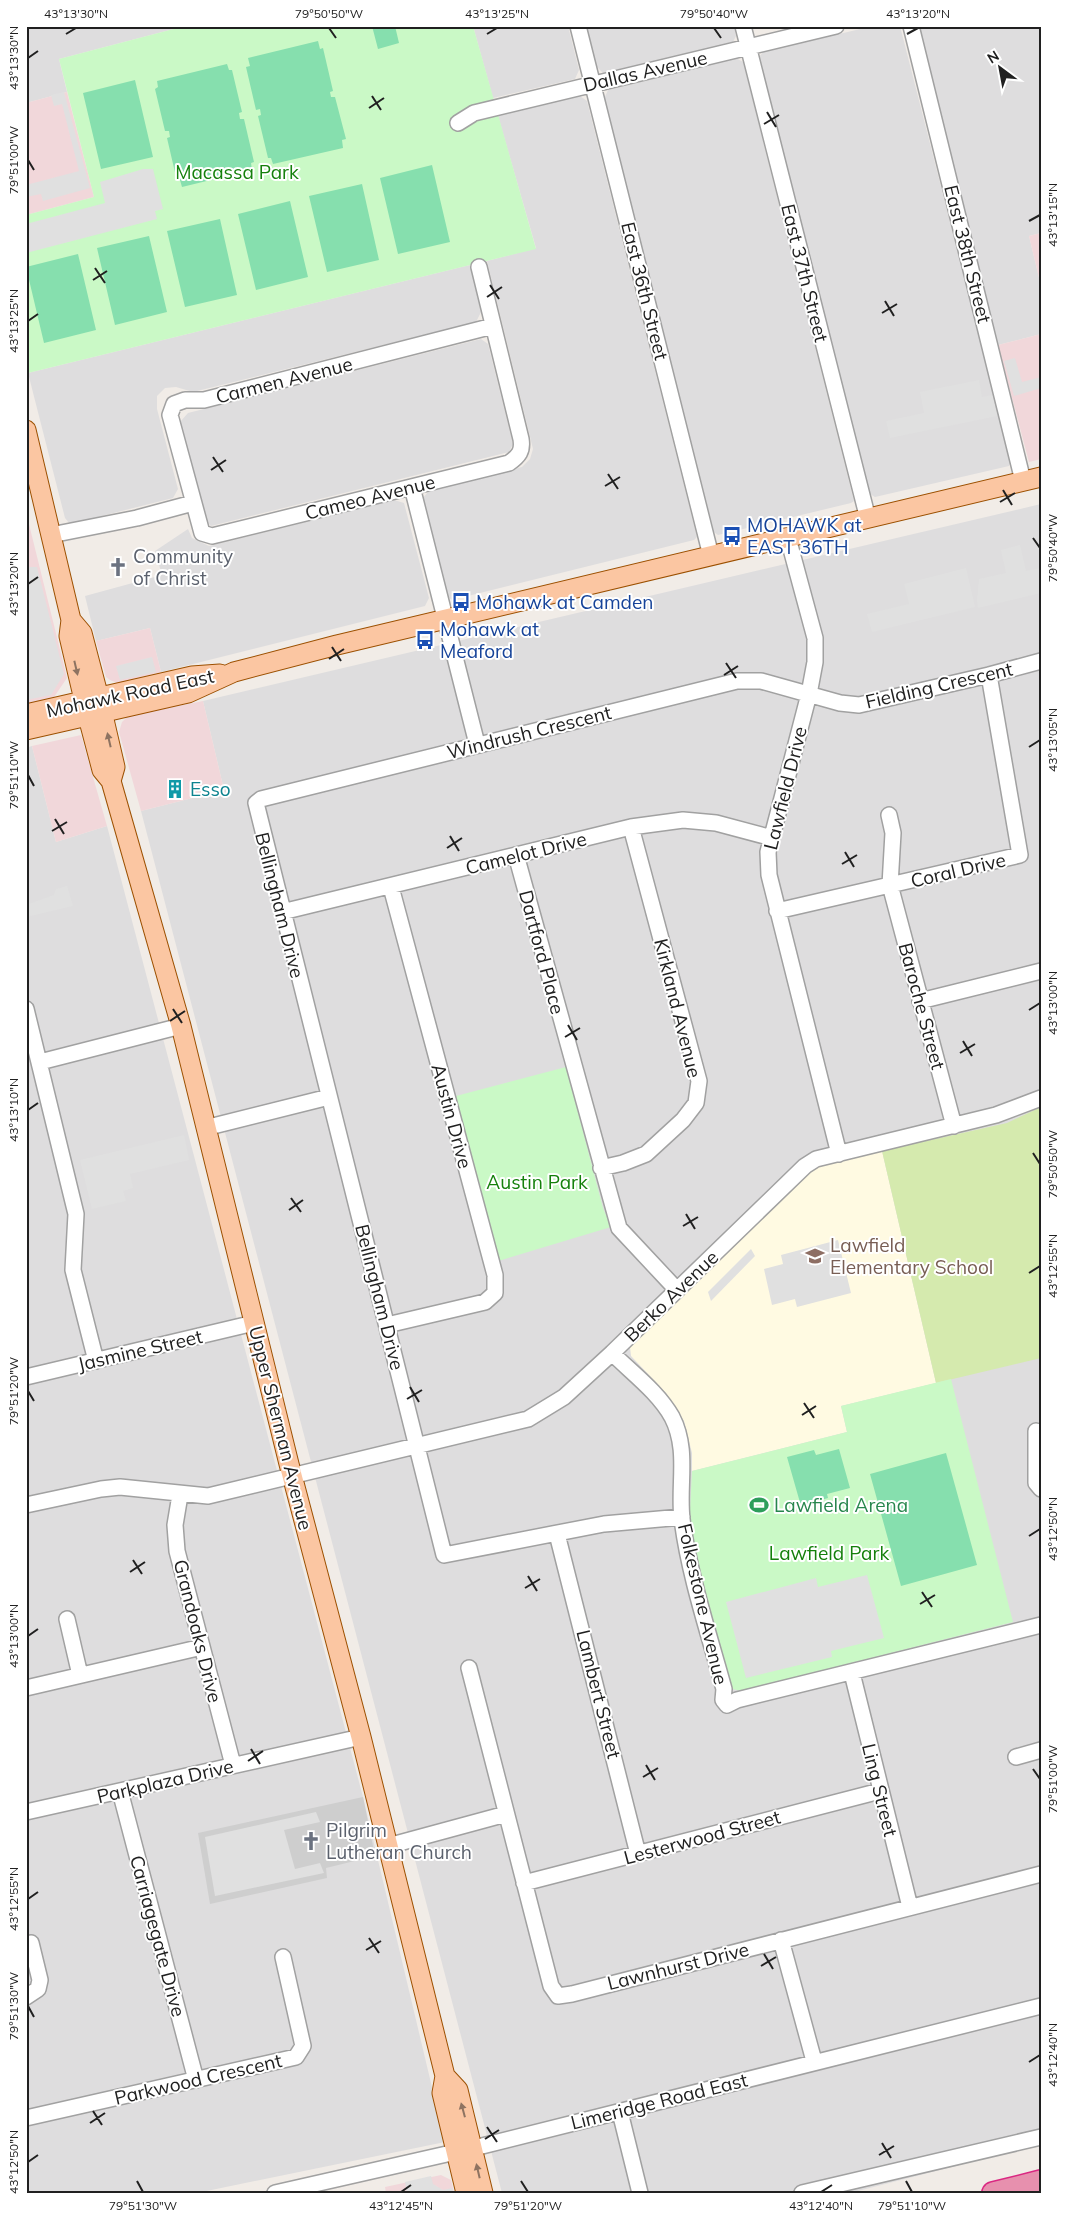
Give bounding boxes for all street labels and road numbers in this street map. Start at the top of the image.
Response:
street label: Dallas Avenue [581,45,709,97]
street label: East 38th Street [939,182,997,326]
street label: East 37th Street [776,201,834,345]
street label: East 36th Street [616,219,674,363]
street label: Carmen Avenue [213,351,355,409]
street label: Cameo Avenue [303,469,437,525]
street label: Fielding Crescent [863,656,1015,714]
street label: Mohawk Road East [44,663,216,722]
street label: Windrush Crescent [444,700,614,764]
street label: Lawfield Drive [758,724,812,852]
street label: Camelot Drive [463,826,589,880]
street label: Bellingham Drive [250,830,310,980]
street label: Coral Drive [908,847,1008,893]
street label: Dartford Place [514,887,570,1017]
street label: Kirkland Avenue [649,936,707,1080]
street label: Baroche Street [894,940,951,1072]
street label: Austin Drive [427,1061,477,1171]
street label: Bellingham Drive [350,1222,410,1372]
street label: Berko Avenue [619,1245,723,1347]
street label: Upper Sherman Avenue [244,1323,318,1533]
street label: Jasmine Street [75,1324,205,1376]
street label: Folkestone Avenue [673,1521,733,1687]
street label: Grandoaks Drive [169,1557,227,1705]
street label: Lambert Street [571,1627,627,1761]
street label: Ling Street [857,1741,903,1839]
street label: Parkplaza Drive [94,1754,236,1808]
street label: Lesterwood Street [621,1804,783,1869]
street label: Carriagegate Drive [125,1853,191,2019]
street label: Lawnhurst Drive [605,1937,751,1995]
street label: Parkwood Crescent [112,2048,284,2110]
street label: Limeridge Road East [568,2067,750,2135]

